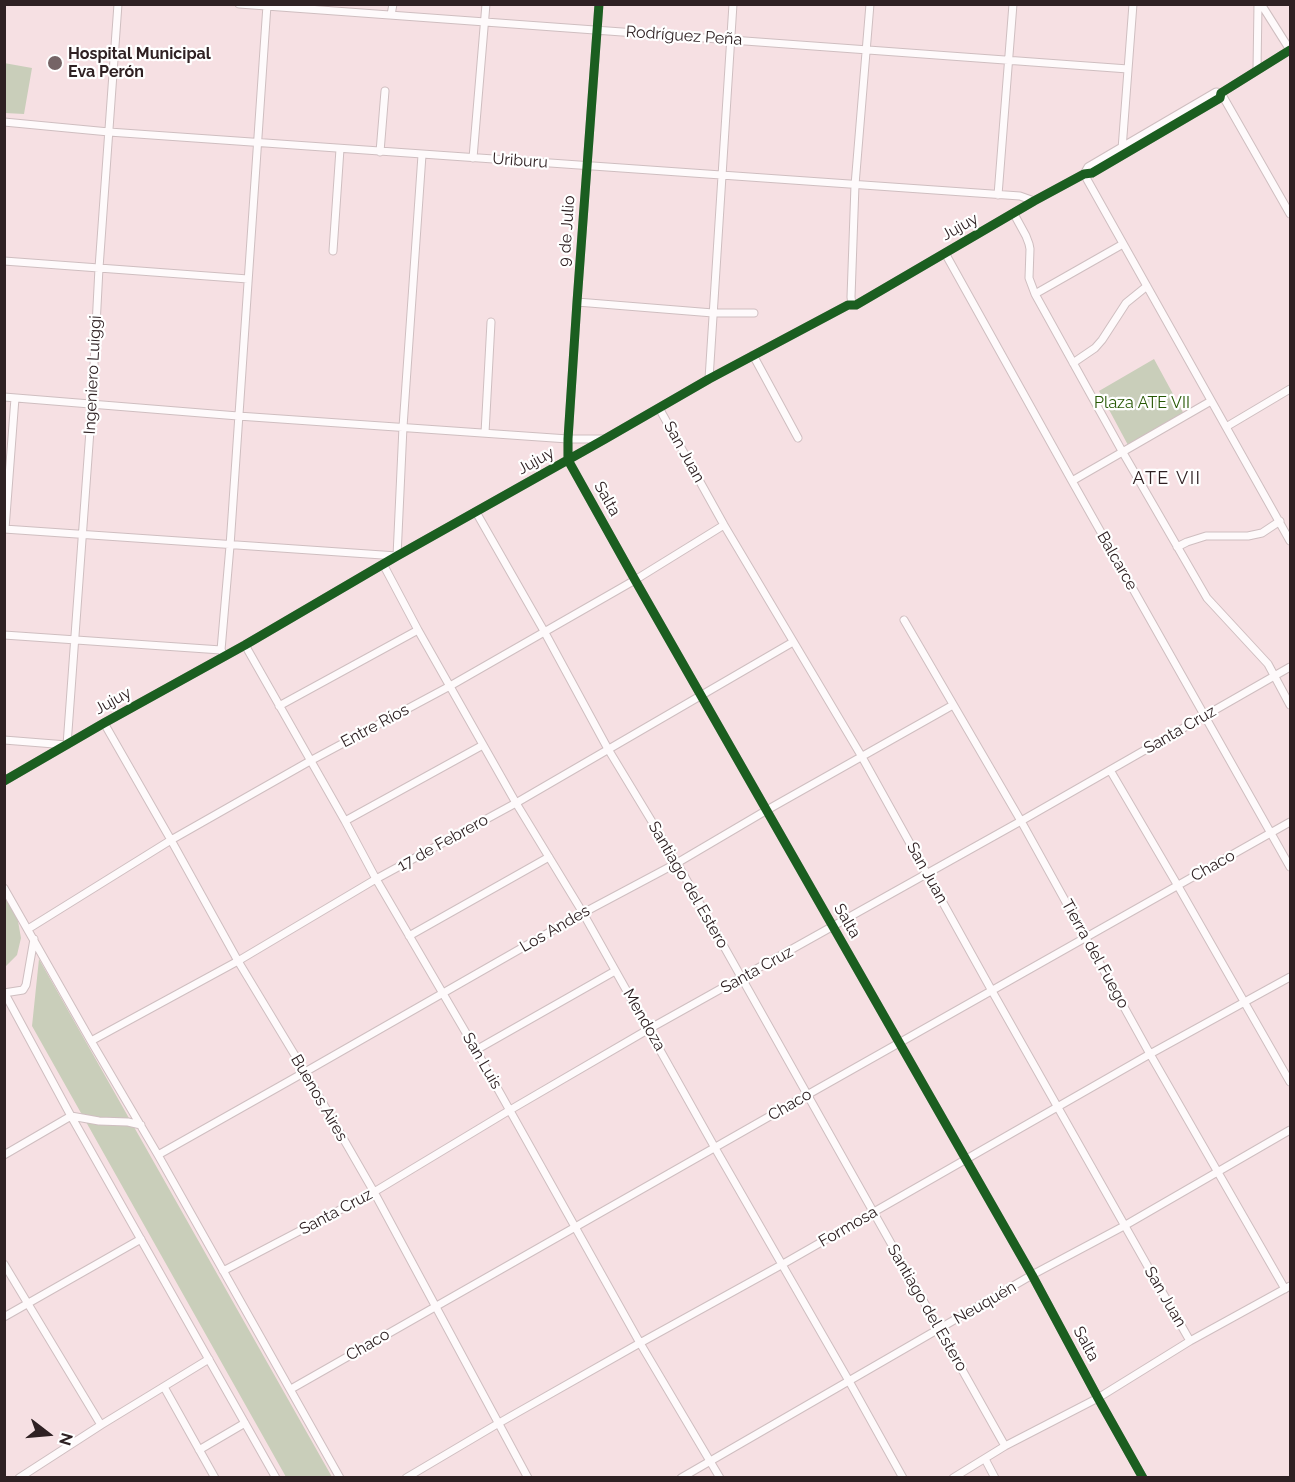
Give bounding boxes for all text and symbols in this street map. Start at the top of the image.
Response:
street label: Rodríguez Peña [625,22,743,50]
place label: Hospital Municipal Eva Perón [68,44,211,82]
marker: Hospital Municipal Eva Perón [46,54,64,72]
street label: Uriburu [492,149,548,173]
street label: 9 de Julio [555,195,579,267]
street label: Jujuy [938,209,982,245]
street label: Ingeniero Luiggi [80,315,106,435]
park label: Plaza ATE VII [1094,393,1190,413]
street label: San Juan [659,418,709,486]
street label: Jujuy [514,443,558,479]
district label: ATE VII [1132,468,1202,490]
street label: Salta [590,478,624,520]
street label: Balcarce [1093,528,1141,594]
street label: Jujuy [91,683,135,719]
street label: Entre Ríos [338,700,412,752]
street label: Santa Cruz [1141,702,1219,758]
street label: 17 de Febrero [394,810,492,876]
street label: Santiago del Estero [644,818,732,952]
street label: San Juan [902,839,952,907]
street label: Chaco [1188,846,1238,886]
street label: Tierra del Fuego [1057,896,1133,1012]
street label: Salta [829,900,865,942]
street label: Los Andes [517,901,593,957]
street label: Santa Cruz [717,942,797,998]
street label: Mendoza [619,986,669,1054]
street label: San Luis [458,1029,506,1093]
street label: Buenos Aires [286,1051,352,1145]
street label: Chaco [765,1085,815,1125]
street label: Santa Cruz [296,1185,376,1239]
street label: Formosa [815,1203,881,1251]
street label: Santiago del Estero [883,1241,971,1375]
street label: San Juan [1140,1263,1190,1331]
street label: Neuquén [950,1277,1020,1329]
street label: Salta [1069,1323,1103,1365]
street label: Chaco [343,1325,393,1365]
north arrow [18,1404,78,1464]
text: N [55,1431,77,1448]

